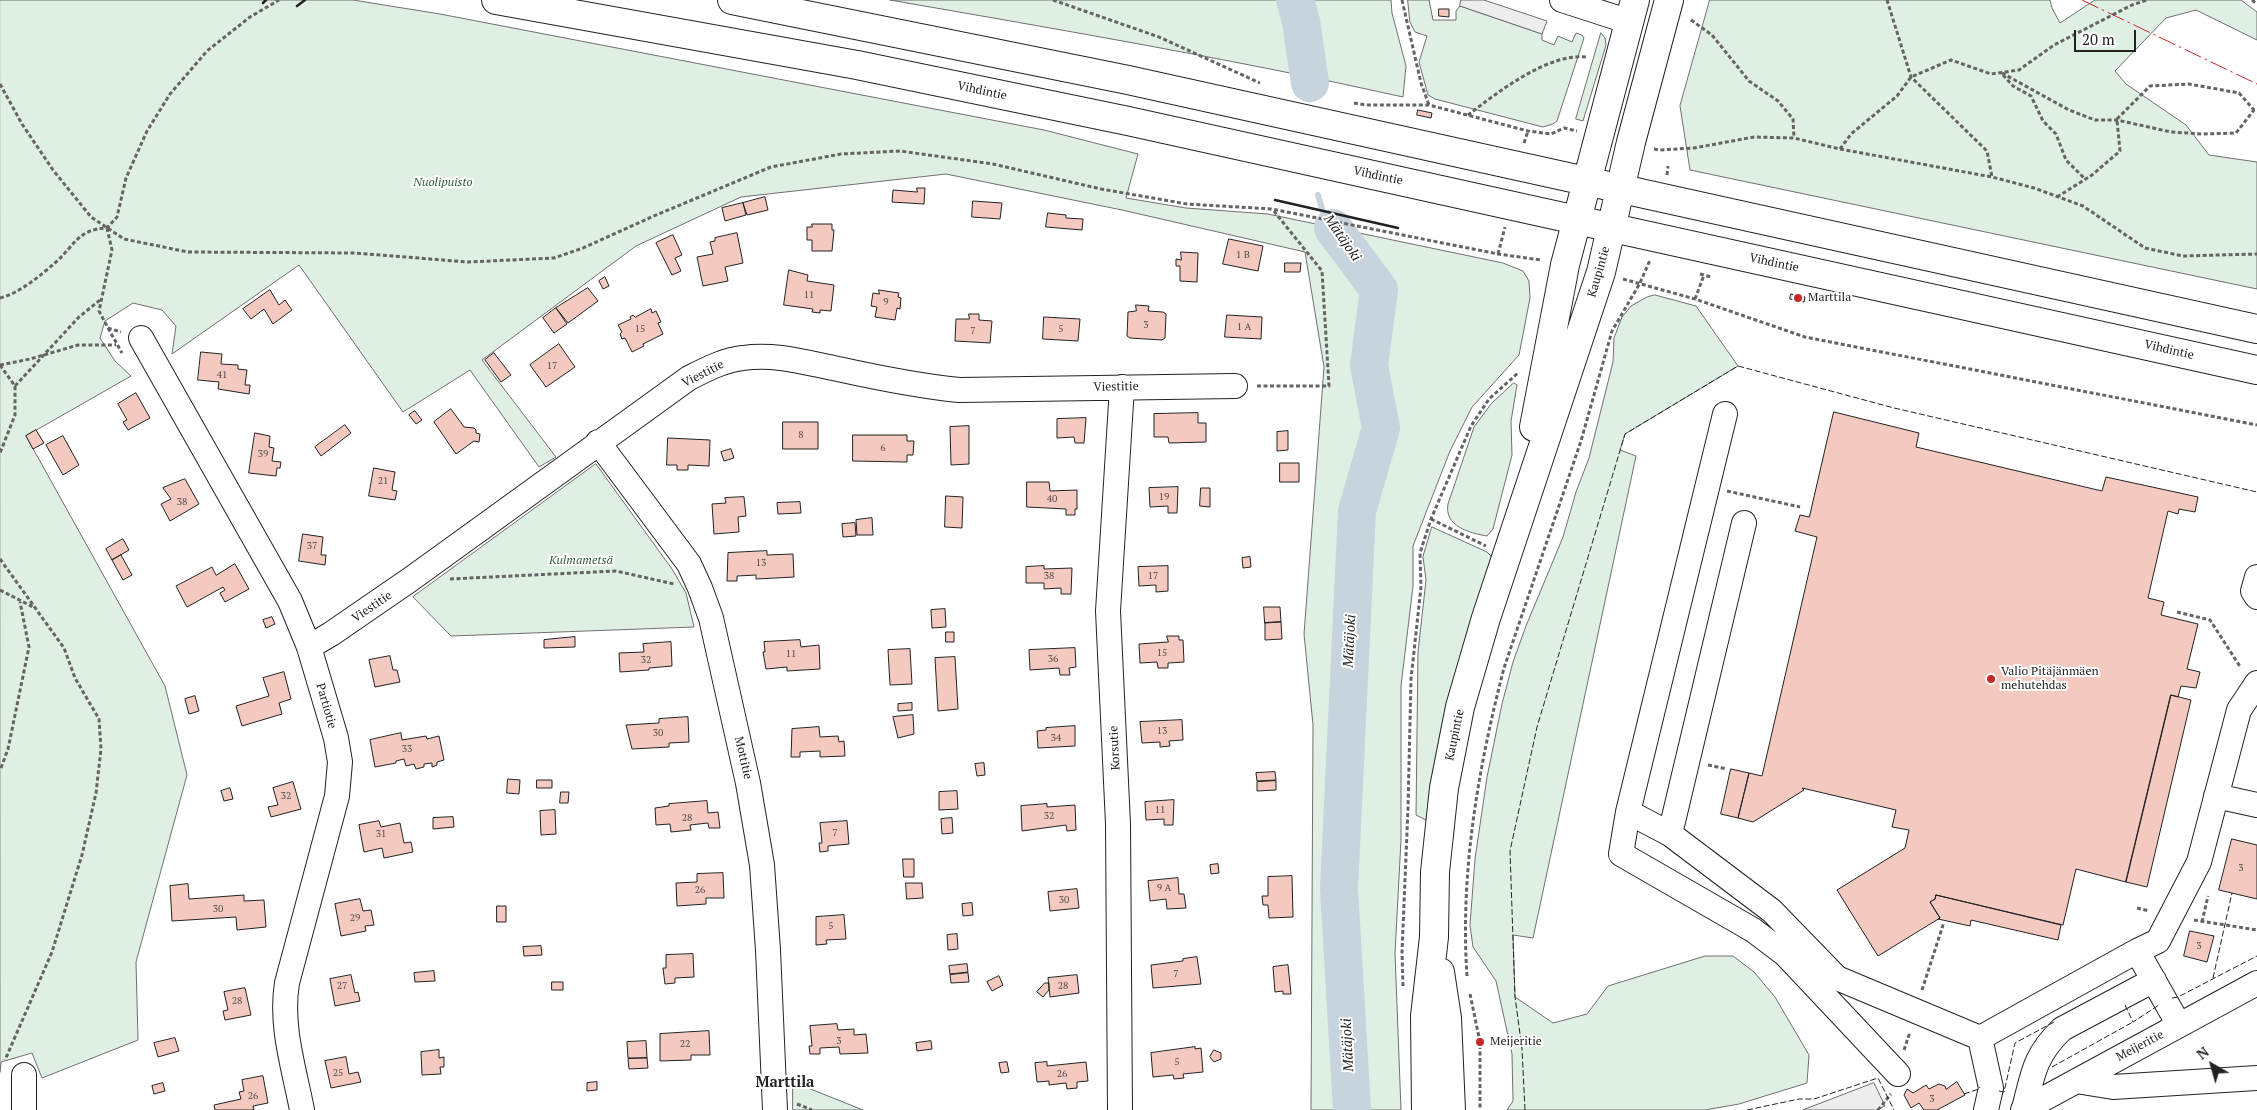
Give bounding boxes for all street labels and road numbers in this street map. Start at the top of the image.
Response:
street label: Vihdintie [956,79,1008,103]
street label: Vihdintie [1352,164,1404,188]
street label: Kaupintie [1585,245,1613,299]
street label: Vihdintie [1748,251,1800,275]
street label: Vihdintie [2143,337,2195,363]
street label: Viestitie [680,357,726,391]
street label: Viestitie [1093,379,1139,395]
street label: Viestitie [349,588,395,626]
street label: Partiotie [313,682,339,730]
street label: Kaupintie [1443,708,1467,762]
street label: Korsutie [1107,725,1123,771]
street label: Mottitie [731,735,755,781]
street label: Meijeritie [2114,1027,2166,1065]

